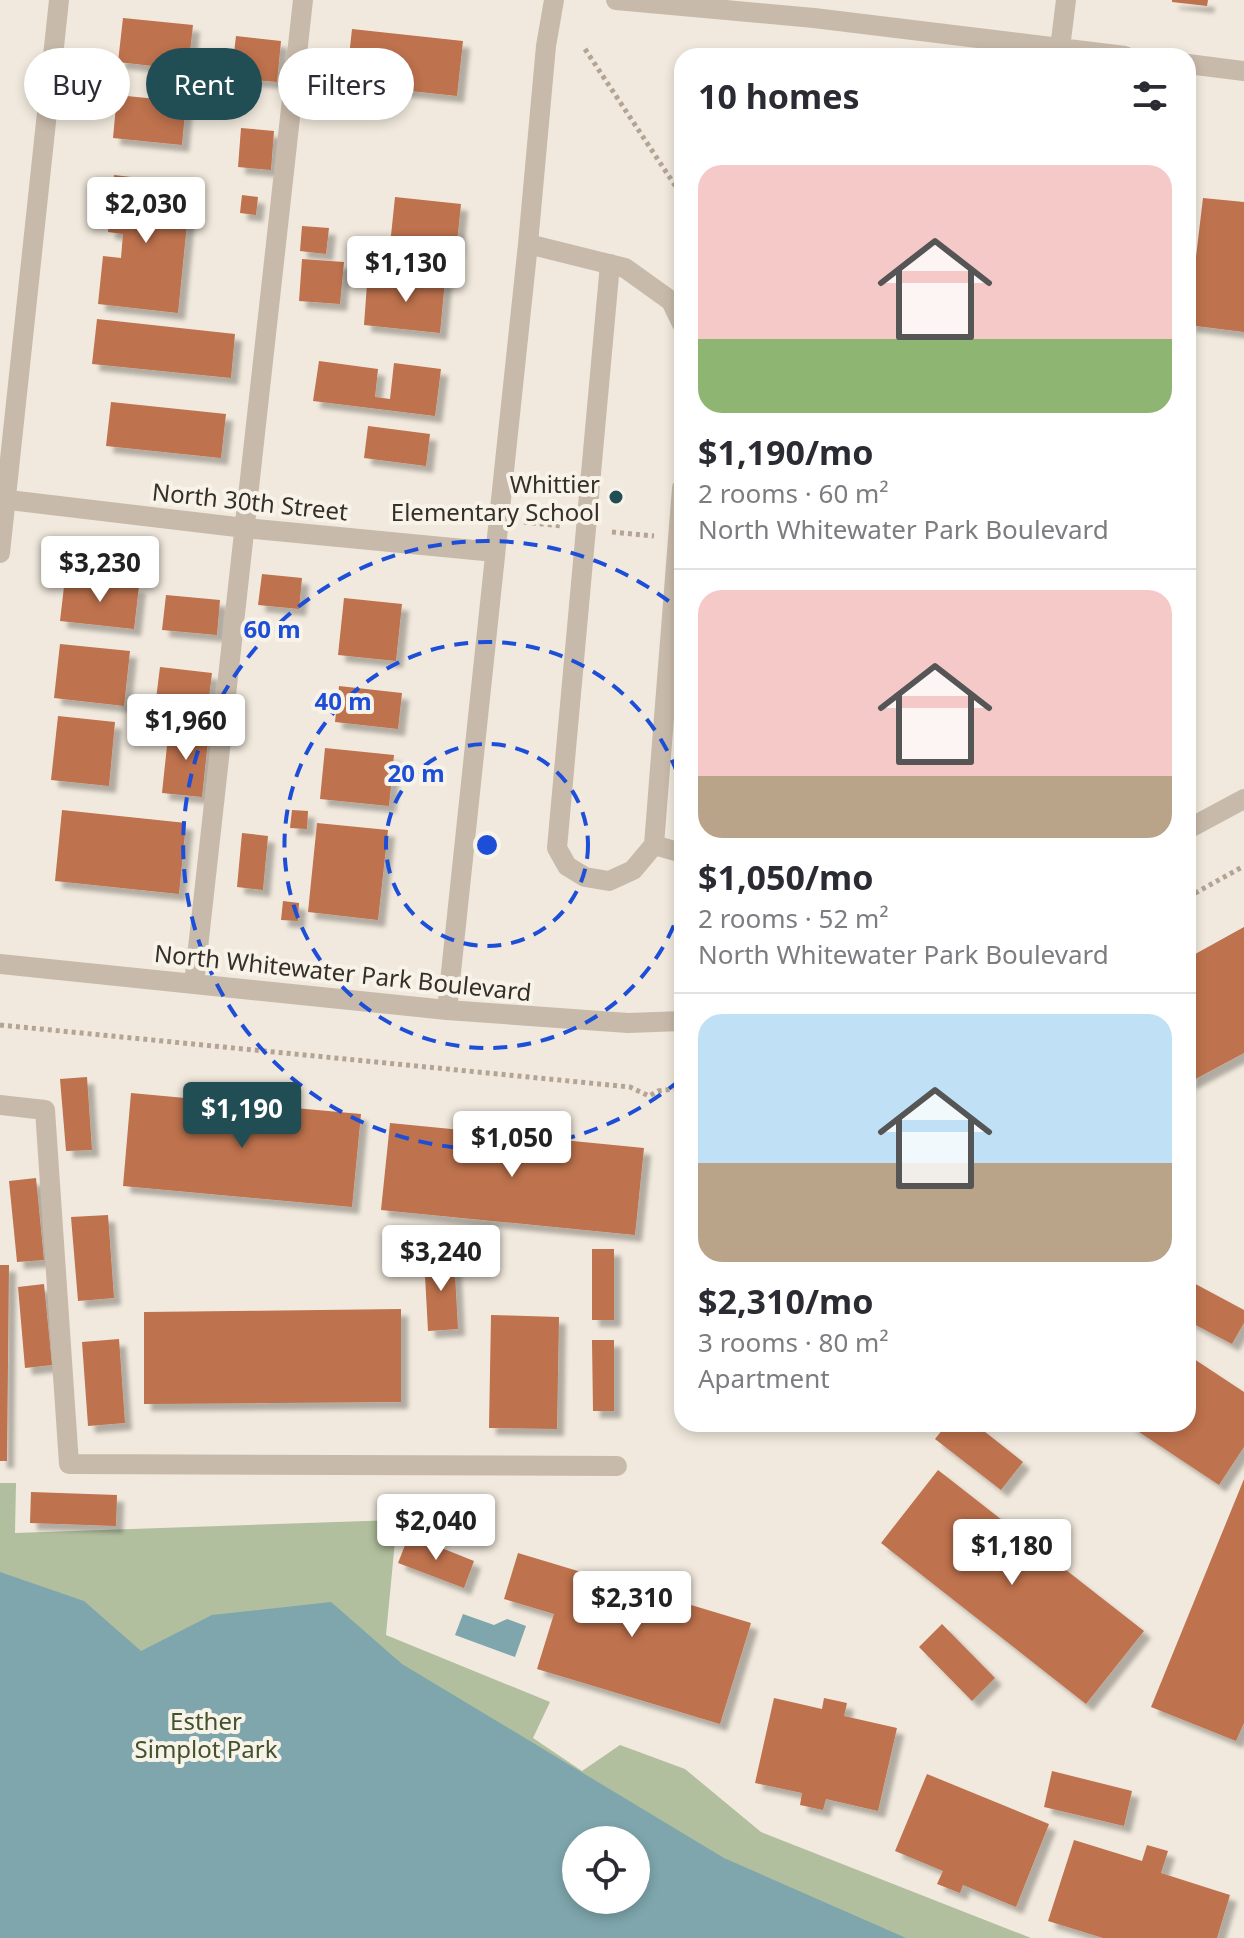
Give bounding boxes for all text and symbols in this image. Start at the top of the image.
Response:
chip: Buy [24,48,130,120]
chip: Rent [146,48,262,120]
chip: Filters [278,48,414,120]
text: 10 homes [698,73,860,119]
icon: filters [1128,74,1172,118]
pin: $2,030 [81,177,211,245]
text: $2,030 [105,185,187,221]
icon: home [863,217,1007,361]
pin: $1,130 [341,236,471,304]
text: $1,130 [365,244,447,280]
text: $1,190/mo [698,429,873,475]
place label: Whittier Elementary School [391,467,600,528]
street label: North 30th Street [151,474,350,528]
text: 2 rooms · 60 m² [698,475,888,511]
marker: Whittier Elementary School [607,488,625,506]
text: North Whitewater Park Boulevard [698,511,1109,547]
pin: $3,230 [35,536,165,604]
text: $3,230 [59,544,141,580]
text: 60 m [243,612,301,645]
icon: home [863,642,1007,786]
text: 40 m [314,684,372,717]
pin: $1,960 [121,694,251,762]
text: $1,960 [145,702,227,738]
text: 20 m [387,756,445,789]
centre of rings [473,831,501,859]
text: $1,050/mo [698,854,873,900]
text: 2 rooms · 52 m² [698,900,888,936]
street label: North Whitewater Park Boulevard [153,936,533,1008]
text: North Whitewater Park Boulevard [698,936,1109,972]
icon: home [863,1066,1007,1210]
pin: $1,190 [177,1082,307,1150]
text: $1,190 [201,1090,283,1126]
pin: $1,050 [447,1111,577,1179]
text: $1,050 [471,1119,553,1155]
pin: $3,240 [376,1225,506,1293]
text: $3,240 [400,1233,482,1269]
text: $2,310/mo [698,1278,873,1324]
text: 3 rooms · 80 m² [698,1324,888,1360]
text: Apartment [698,1360,830,1396]
pin: $2,040 [371,1494,501,1562]
text: $2,040 [395,1502,477,1538]
pin: $1,180 [947,1519,1077,1587]
text: $1,180 [971,1527,1053,1563]
pin: $2,310 [567,1571,697,1639]
text: $2,310 [591,1579,673,1615]
park label: Esther Simplot Park [135,1704,278,1765]
map controls [562,1826,650,1914]
button: locate [562,1826,650,1914]

